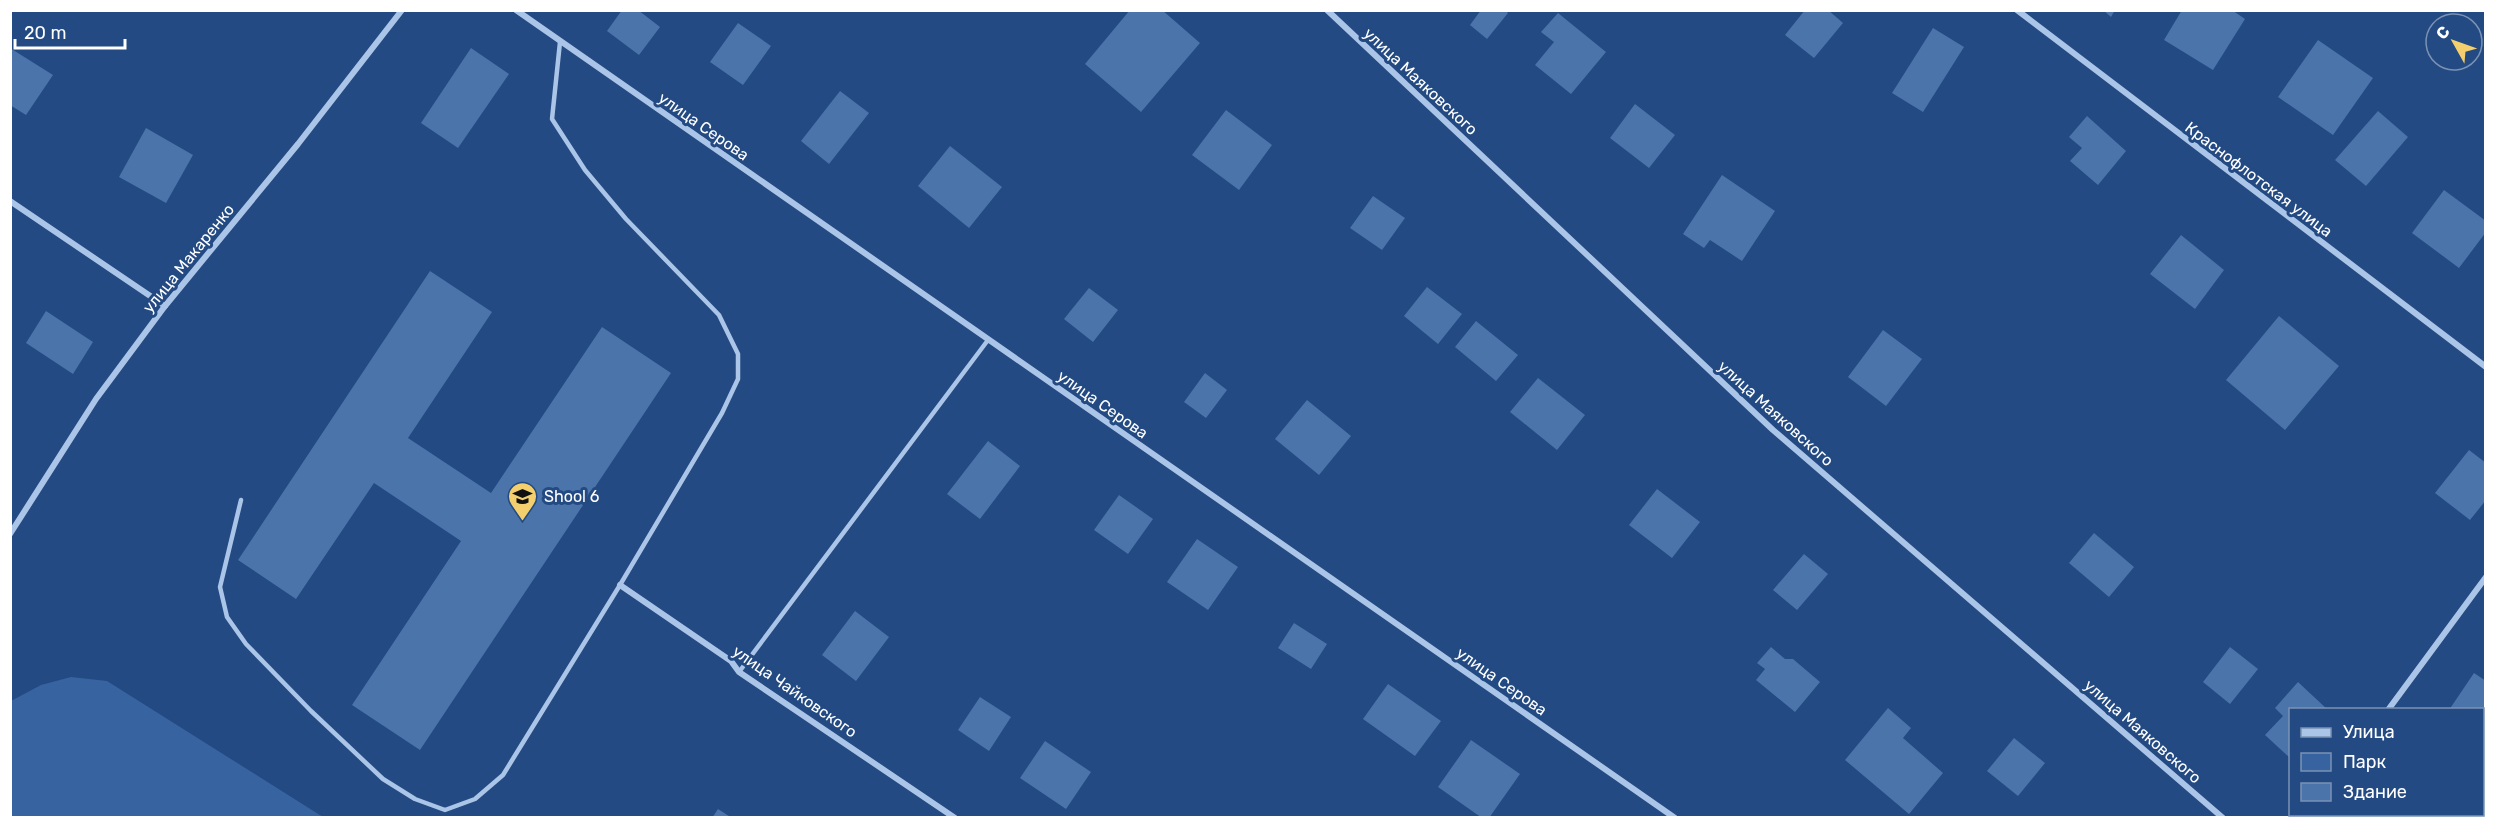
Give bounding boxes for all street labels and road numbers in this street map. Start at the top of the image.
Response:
street label: улица Маяковского [1360,24,1481,139]
street label: улица Серова [655,88,753,165]
street label: Краснофлотская улица [2181,118,2336,241]
street label: улица Макаренко [139,200,238,317]
street label: улица Маяковского [1714,357,1837,470]
street label: улица Серова [1054,366,1152,443]
street label: улица Чайковского [729,641,861,741]
street label: улица Серова [1453,643,1551,720]
street label: улица Маяковского [2080,675,2205,787]

